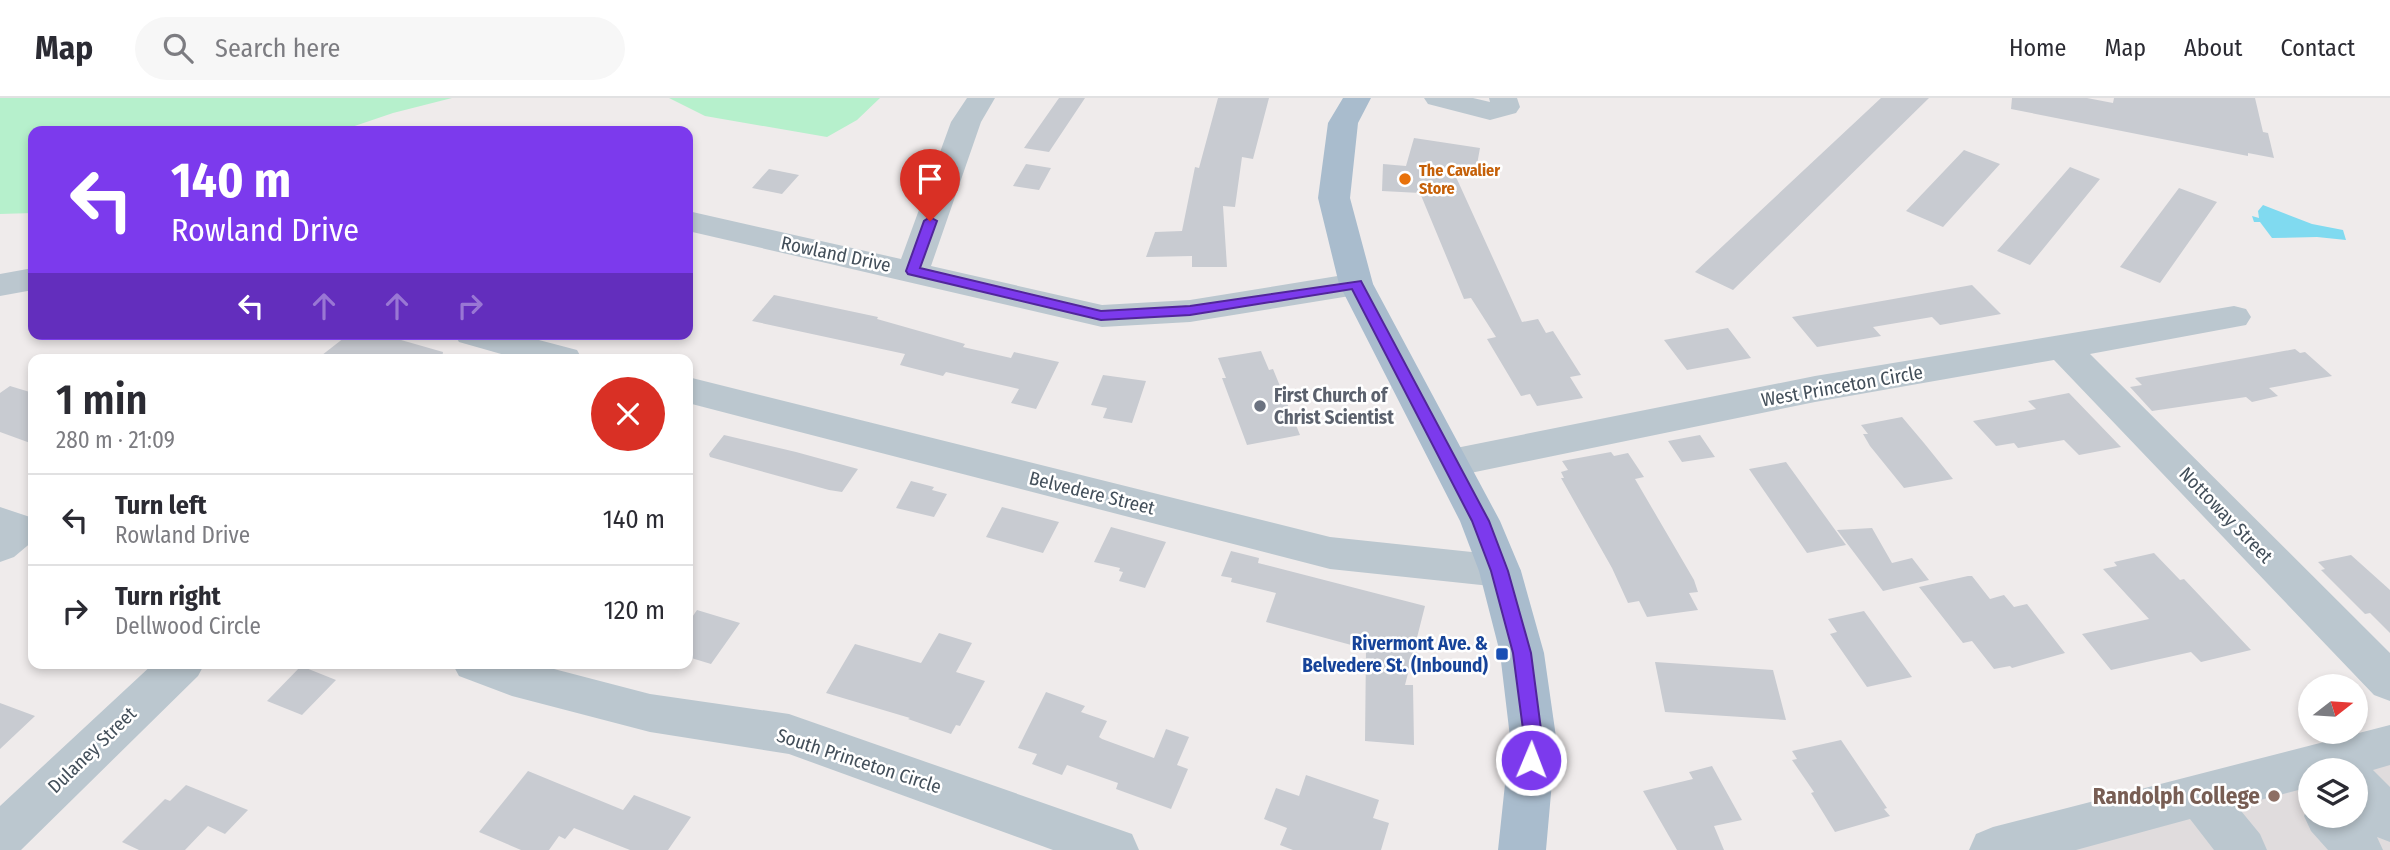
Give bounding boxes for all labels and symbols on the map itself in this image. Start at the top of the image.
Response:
pin [900,149,960,221]
place label: The Cavalier Store [1419,161,1500,198]
marker: The Cavalier Store [1397,171,1413,187]
street label: Rowland Drive [779,231,893,277]
street label: West Princeton Circle [1759,360,1925,412]
place label: First Church of Christ Scientist [1274,384,1394,429]
marker: First Church of Christ Scientist [1252,398,1268,414]
street label: Nottoway Street [2174,462,2278,568]
street label: Belvedere Street [1027,466,1158,520]
place label: Rivermont Ave. & Belvedere St. (Inbound) [1302,632,1488,677]
marker: Rivermont Ave. & Belvedere St. (Inbound) [1494,646,1510,662]
north arrow [2298,674,2368,744]
street label: Dulaney Street [43,702,142,798]
position arrow [1494,723,1568,797]
street label: South Princeton Circle [774,724,944,798]
place label: Randolph College [2093,782,2260,810]
marker: Randolph College [2266,788,2282,804]

